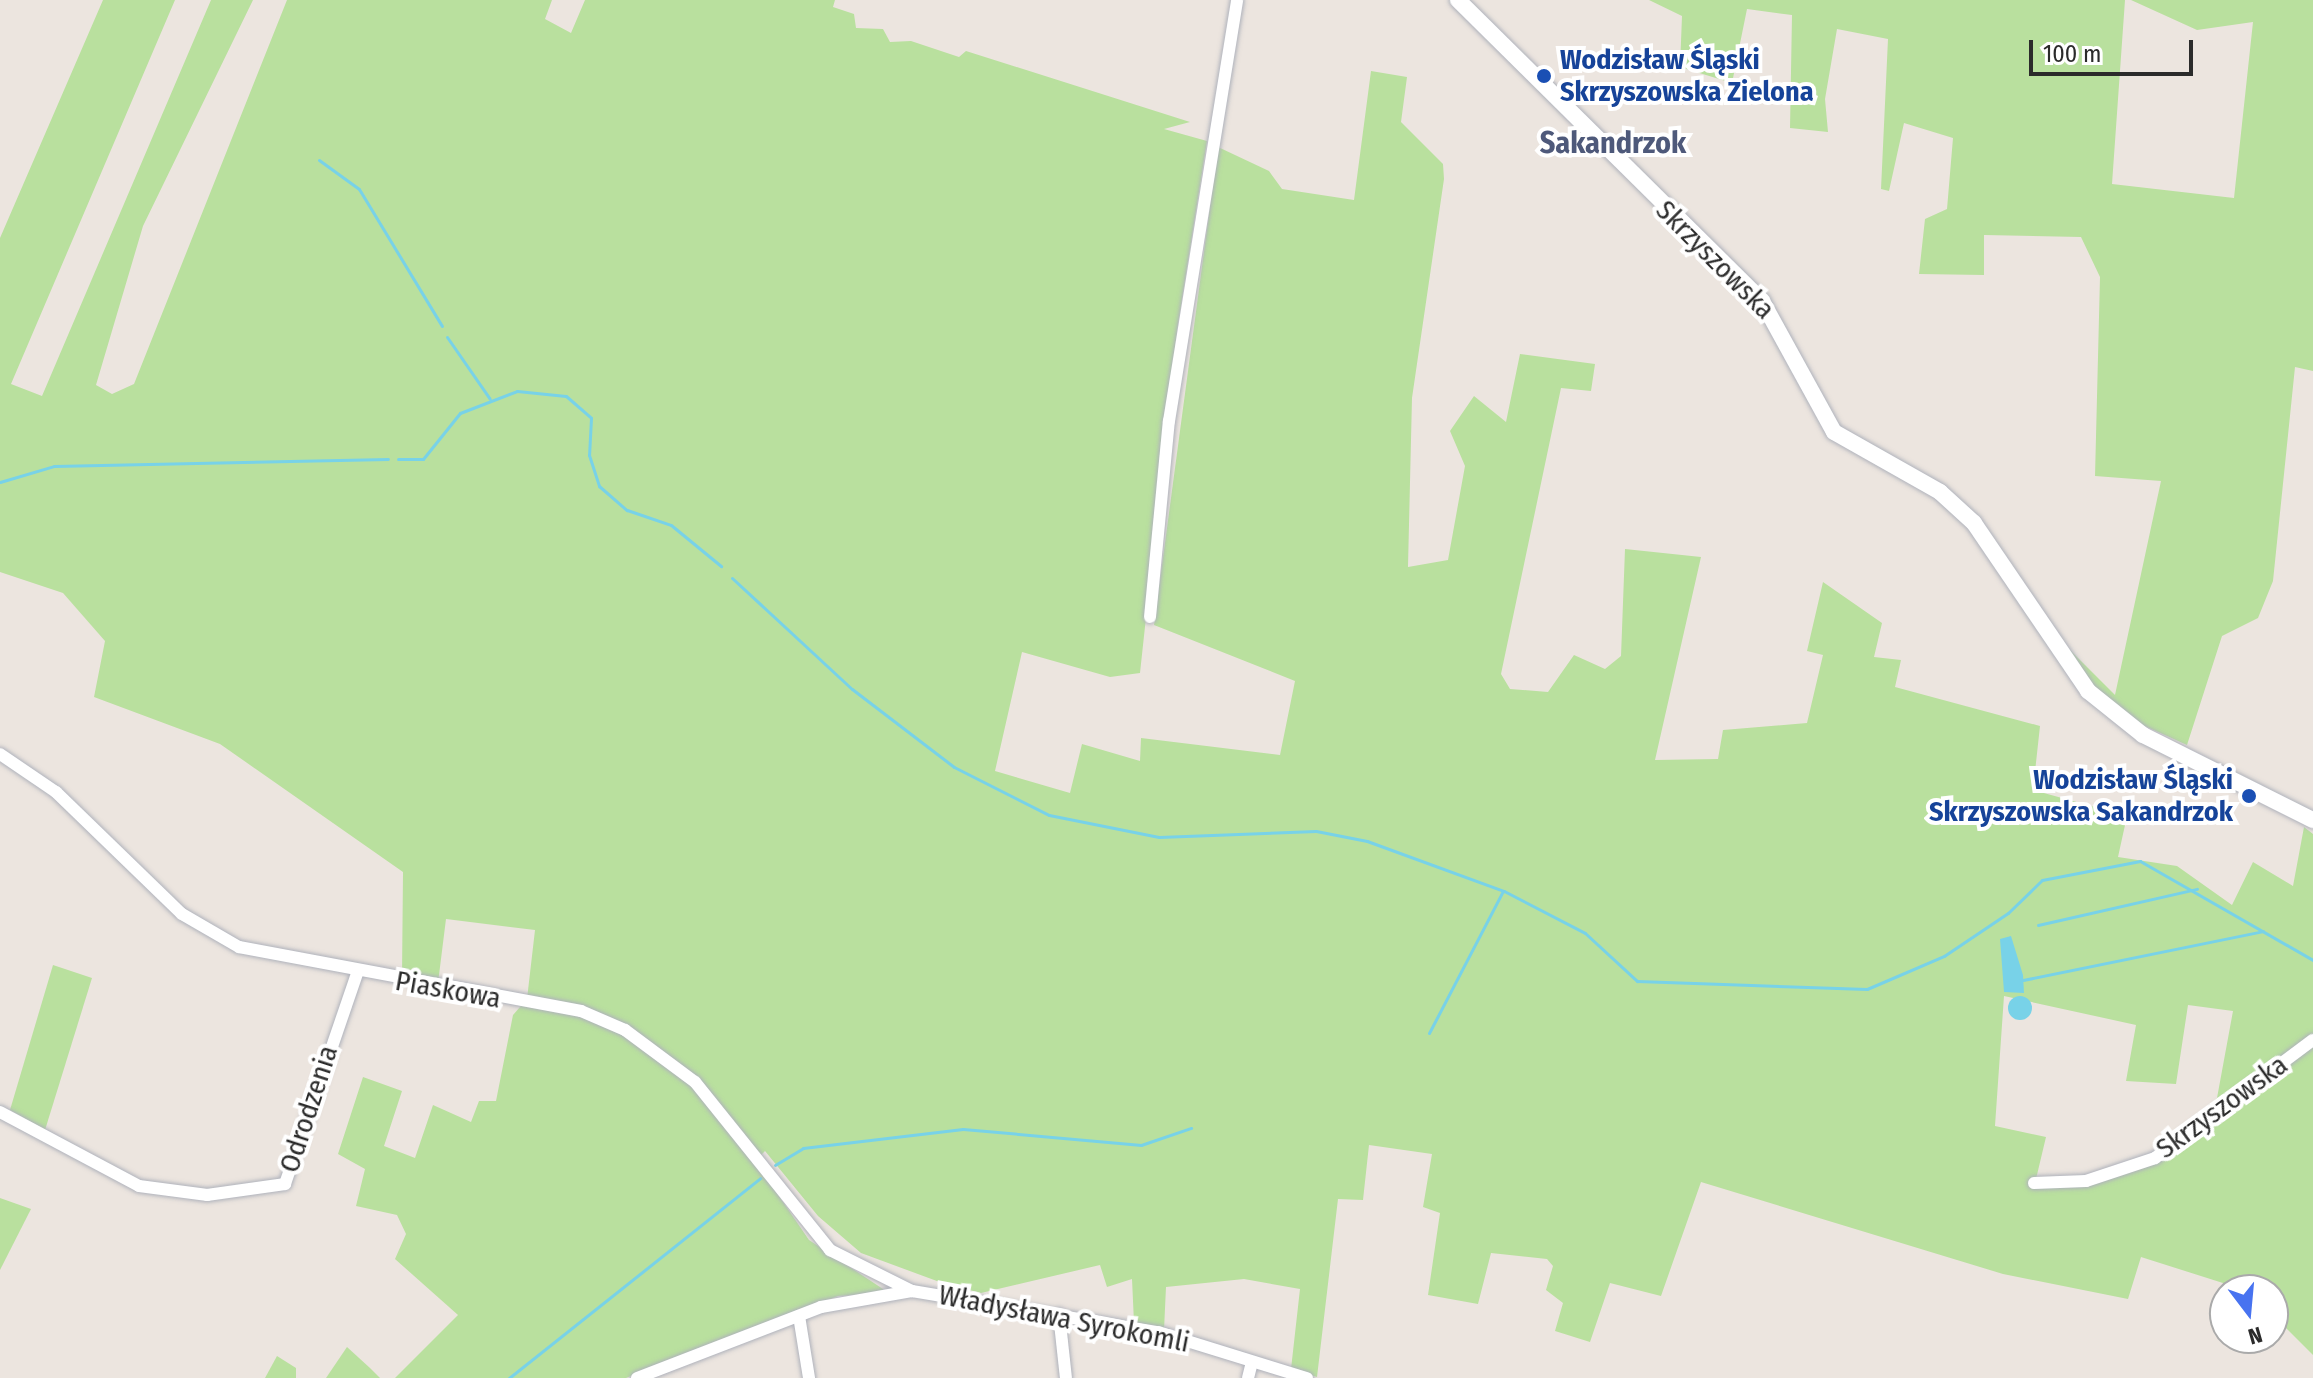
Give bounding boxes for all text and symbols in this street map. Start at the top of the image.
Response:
scale bar [2033,24,2197,74]
text: 100 m [2043,40,2101,68]
place label: Wodzisław Śląski Skrzyszowska Zielona [1560,43,1814,109]
marker: Wodzisław Śląski Skrzyszowska Zielona [1535,67,1553,85]
district label: Sakandrzok [1540,125,1686,161]
street label: Skrzyszowska [1649,194,1781,326]
place label: Wodzisław Śląski Skrzyszowska Sakandrzok [1929,763,2233,829]
marker: Wodzisław Śląski Skrzyszowska Sakandrzok [2240,787,2258,805]
street label: Piaskowa [393,964,503,1016]
street label: Odrodzenia [273,1041,345,1177]
street label: Skrzyszowska [2150,1048,2294,1166]
north arrow [2209,1274,2289,1354]
street label: Władysława Syrokomli [936,1278,1192,1360]
text: N [2245,1321,2265,1350]

